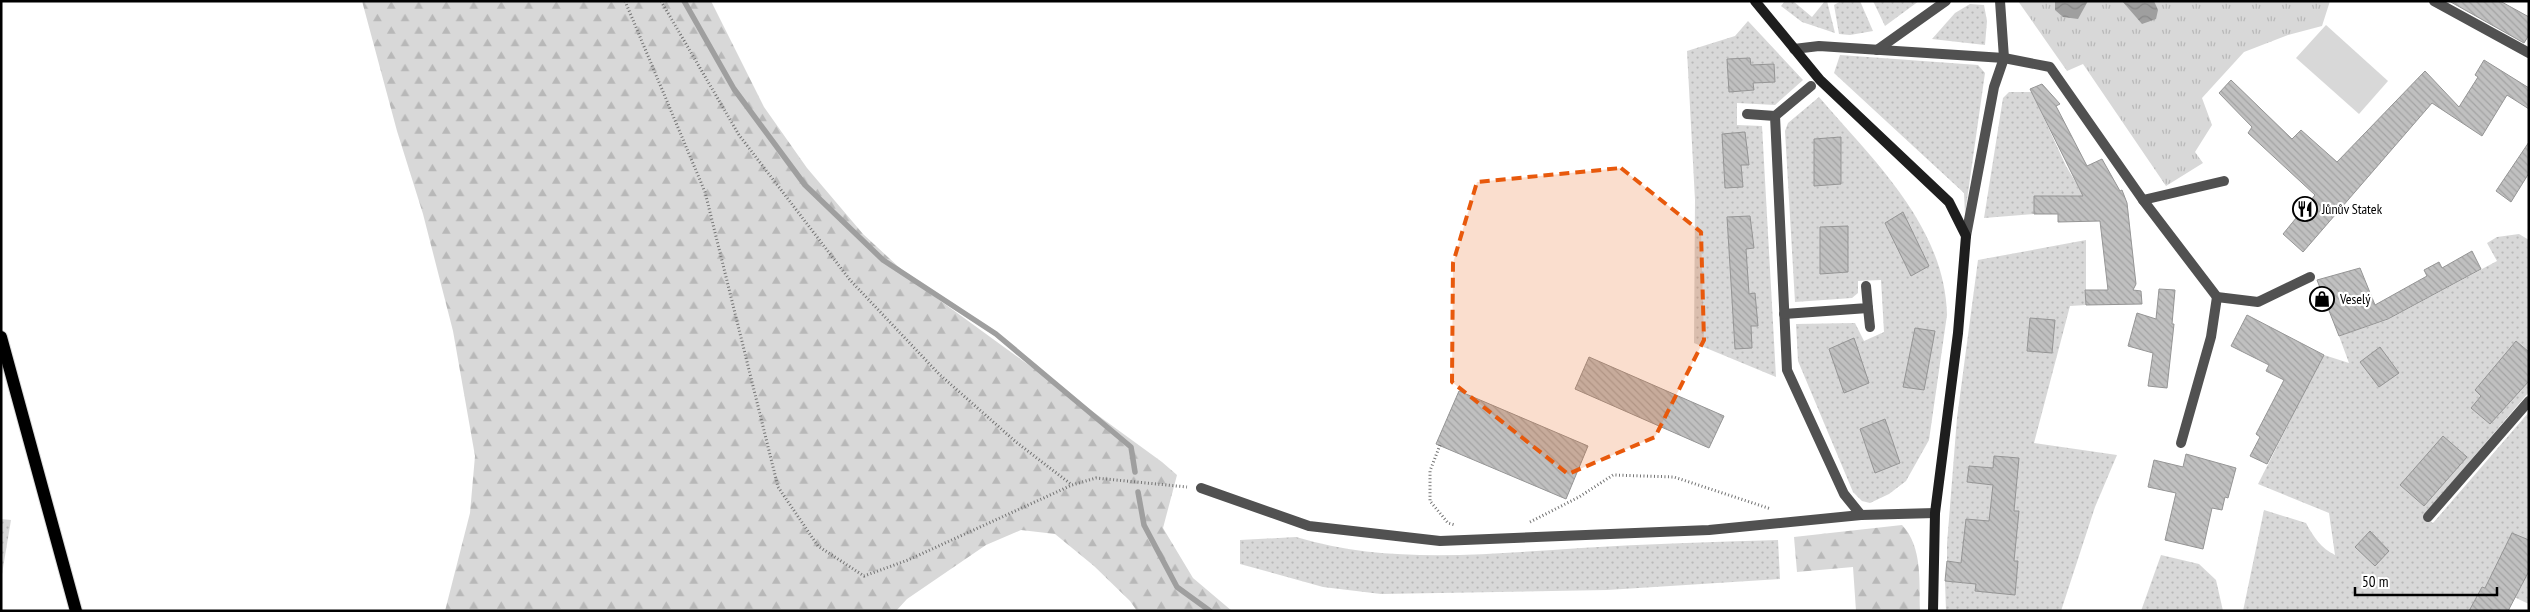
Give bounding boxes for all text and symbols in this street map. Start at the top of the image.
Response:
restaurant icon: Jůnův Statek [2292,196,2318,222]
place label: Jůnův Statek [2321,200,2383,218]
shop icon: Veselý [2309,286,2335,312]
place label: Veselý [2339,290,2371,308]
scale bar [2355,564,2498,596]
text: 50 m [2362,572,2388,591]

